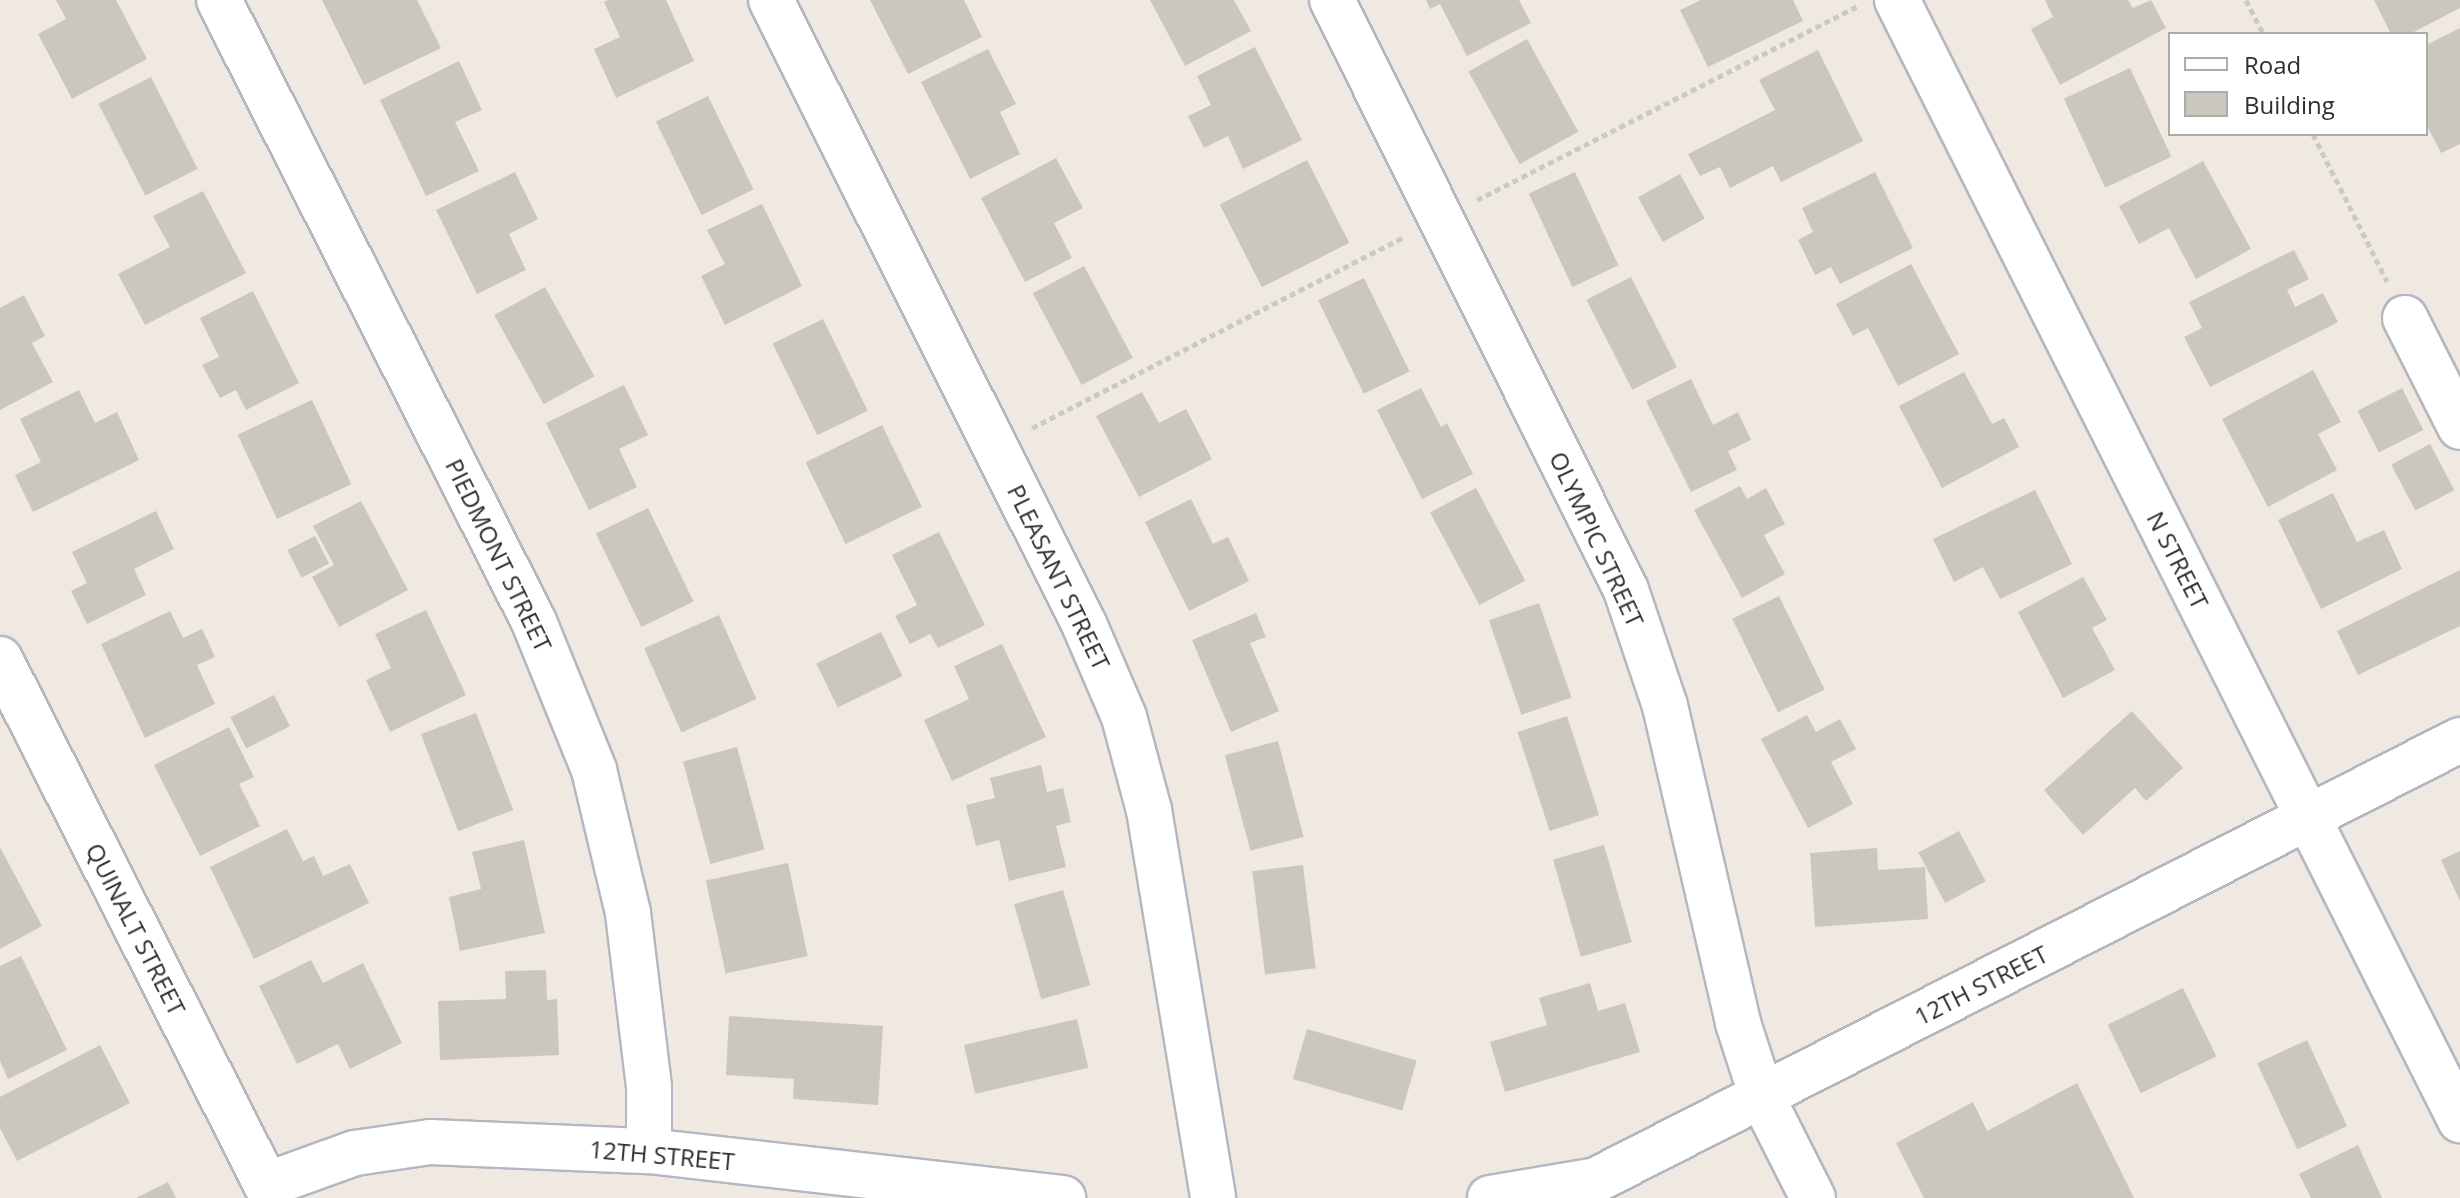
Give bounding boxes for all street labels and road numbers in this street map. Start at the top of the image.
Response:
street label: OLYMPIC STREET [1544,447,1650,631]
street label: PIEDMONT STREET [440,454,558,656]
street label: PLEASANT STREET [1002,480,1116,674]
street label: N STREET [2141,507,2215,613]
street label: QUINALT STREET [80,838,192,1020]
street label: 12TH STREET [1910,939,2052,1031]
street label: 12TH STREET [588,1134,736,1176]

